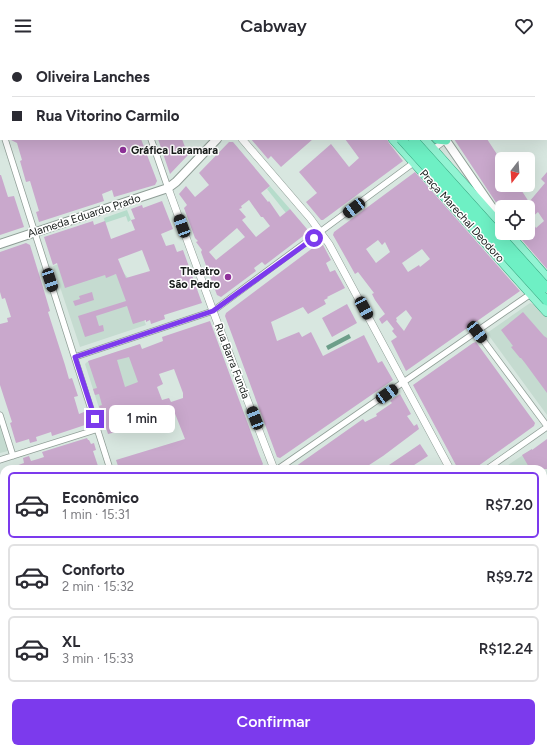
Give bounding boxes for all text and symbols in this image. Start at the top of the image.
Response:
icon: menu [12,15,34,37]
text: Cabway [240,15,307,37]
icon: heart [513,15,535,37]
text: Oliveira Lanches [36,68,150,86]
text: Rua Vitorino Carmilo [36,107,180,125]
place label: Gráfica Laramara [131,144,218,157]
marker: Gráfica Laramara [118,145,128,155]
north arrow [495,152,535,192]
map controls [495,152,535,240]
street label: Praça Marechal Deodoro [417,167,507,265]
street label: Alameda Eduardo Prado [26,192,142,240]
car [341,196,367,220]
button: locate [495,200,535,240]
car [172,213,192,239]
route start [305,229,323,247]
place label: Theatro São Pedro [169,265,221,291]
car [41,267,59,293]
marker: Theatro São Pedro [223,272,233,282]
car [353,295,375,321]
car [465,319,489,345]
street label: Rua Barra Funda [212,321,252,401]
car [374,382,400,406]
callout: 1 min [109,405,175,433]
car [245,405,265,431]
route end [86,410,104,428]
text: 1 min [127,411,157,426]
icon: car [14,487,50,523]
text: Econômico [62,489,139,507]
text: R$7.20 [485,496,533,514]
text: 1 min · 15:31 [62,507,130,522]
icon: car [14,559,50,595]
text: Conforto [62,561,125,579]
text: R$9.72 [486,568,533,586]
text: 2 min · 15:32 [62,579,134,594]
icon: car [14,631,50,667]
text: XL [62,633,80,651]
text: R$12.24 [479,640,533,658]
text: 3 min · 15:33 [62,651,134,666]
button: Confirmar [12,699,535,745]

